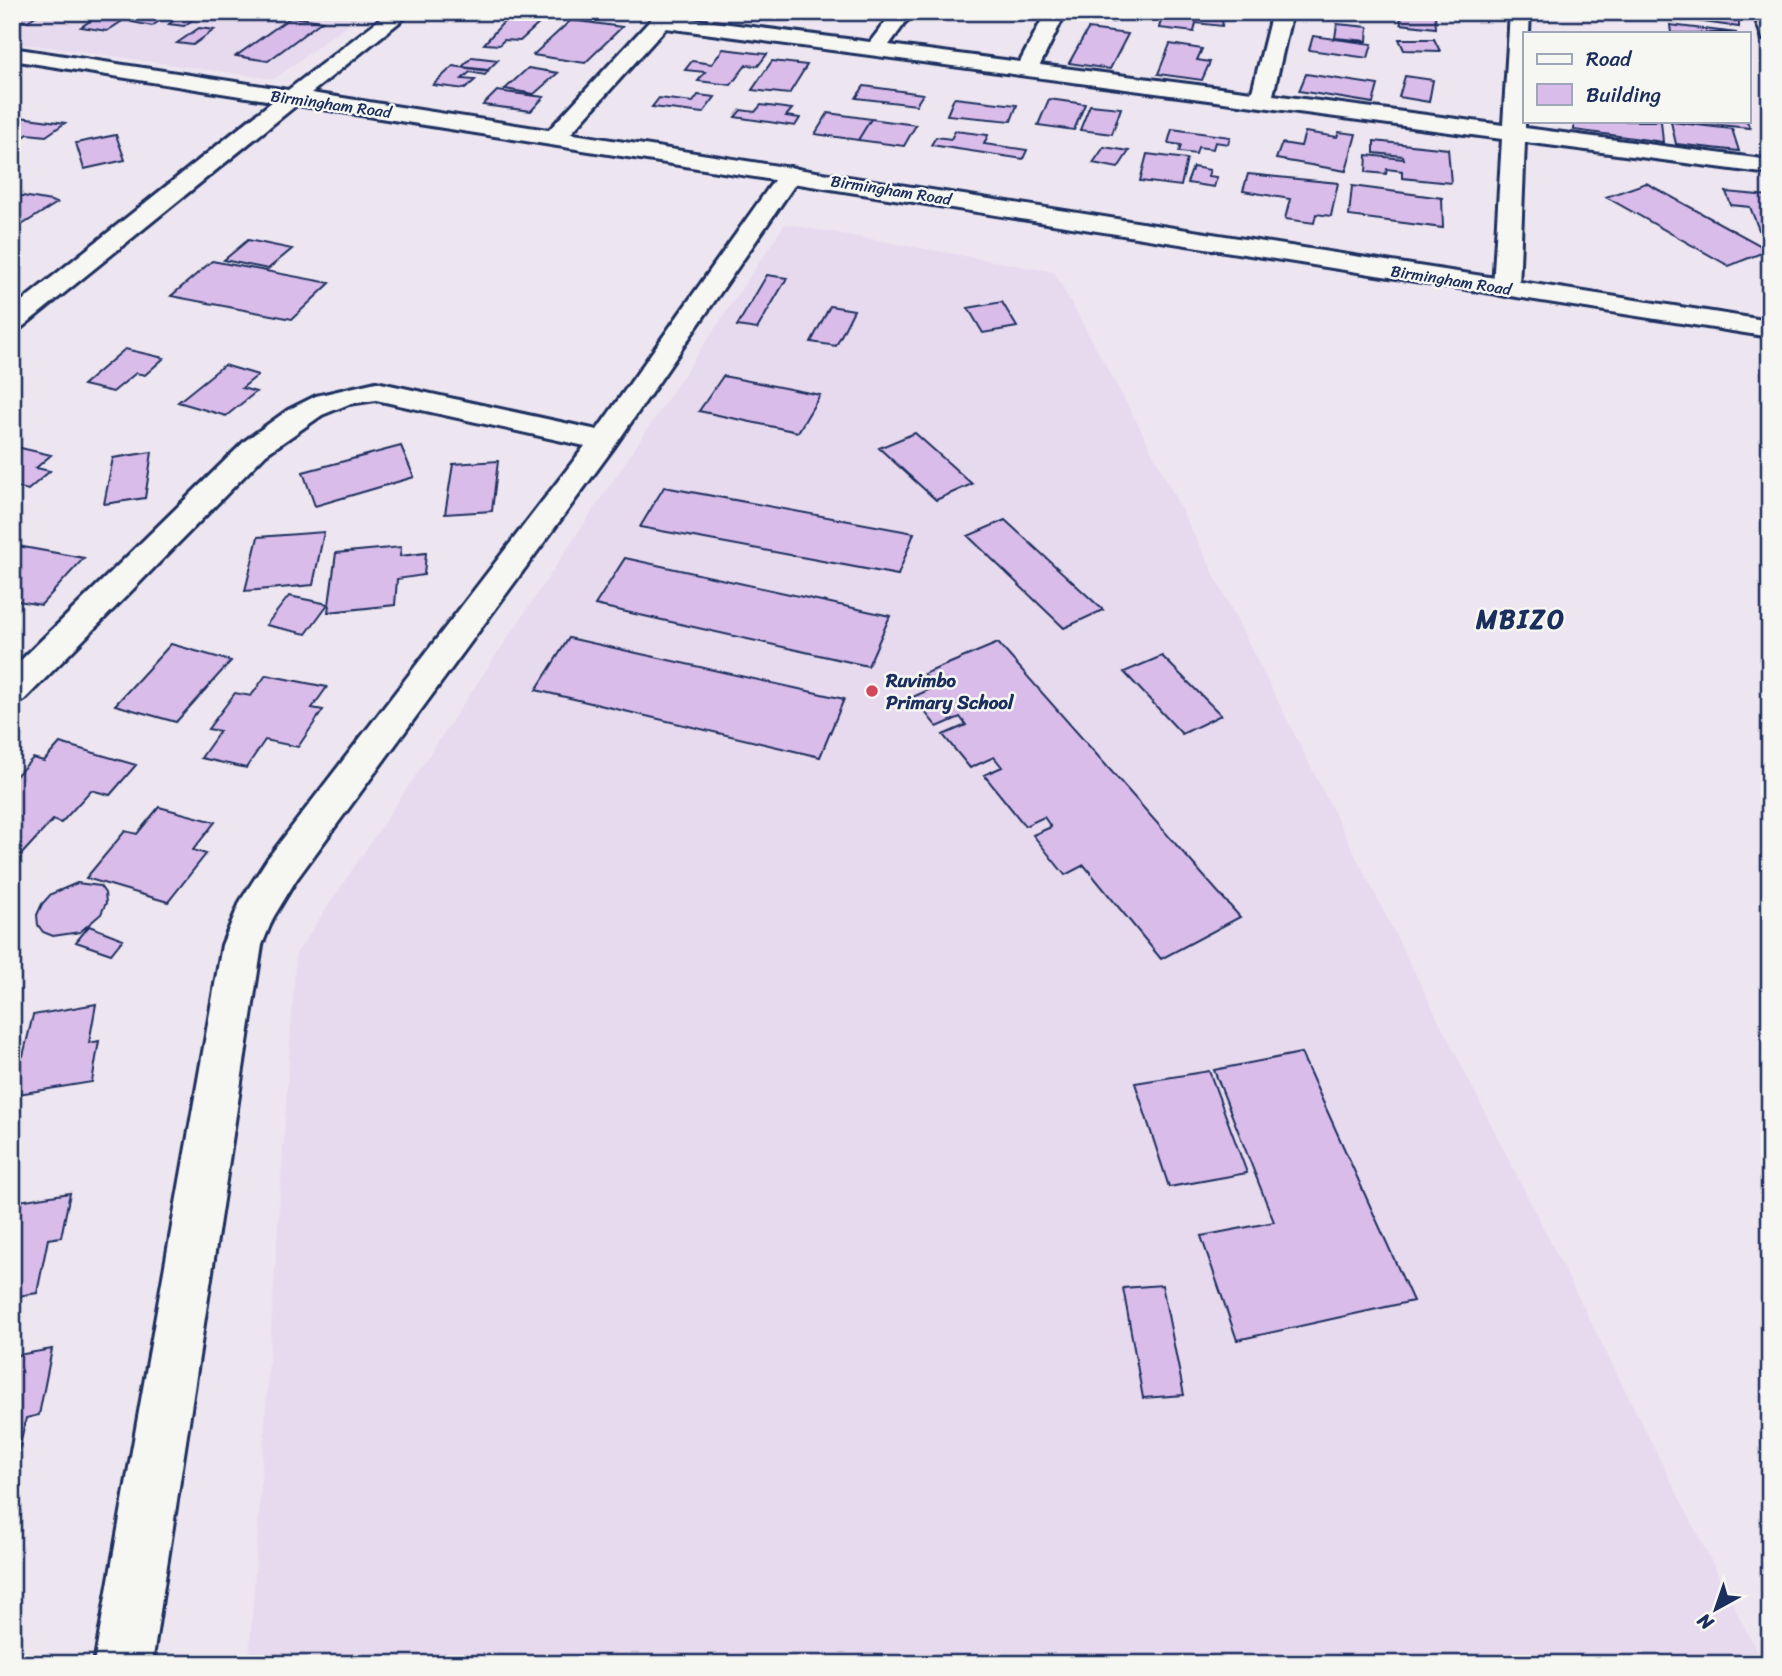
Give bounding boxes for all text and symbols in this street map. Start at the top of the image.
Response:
legend [1523,32,1750,122]
text: Road [1586,40,1633,78]
text: Building [1586,76,1662,114]
street label: Birmingham Road [269,81,395,127]
street label: Birmingham Road [829,166,955,214]
street label: Birmingham Road [1389,256,1515,304]
district label: MBIZO [1475,596,1566,642]
place label: Ruvimbo Primary School [885,664,1015,719]
marker: Ruvimbo Primary School [864,683,880,699]
north arrow [1680,1574,1750,1644]
text: N [1689,1604,1722,1639]

